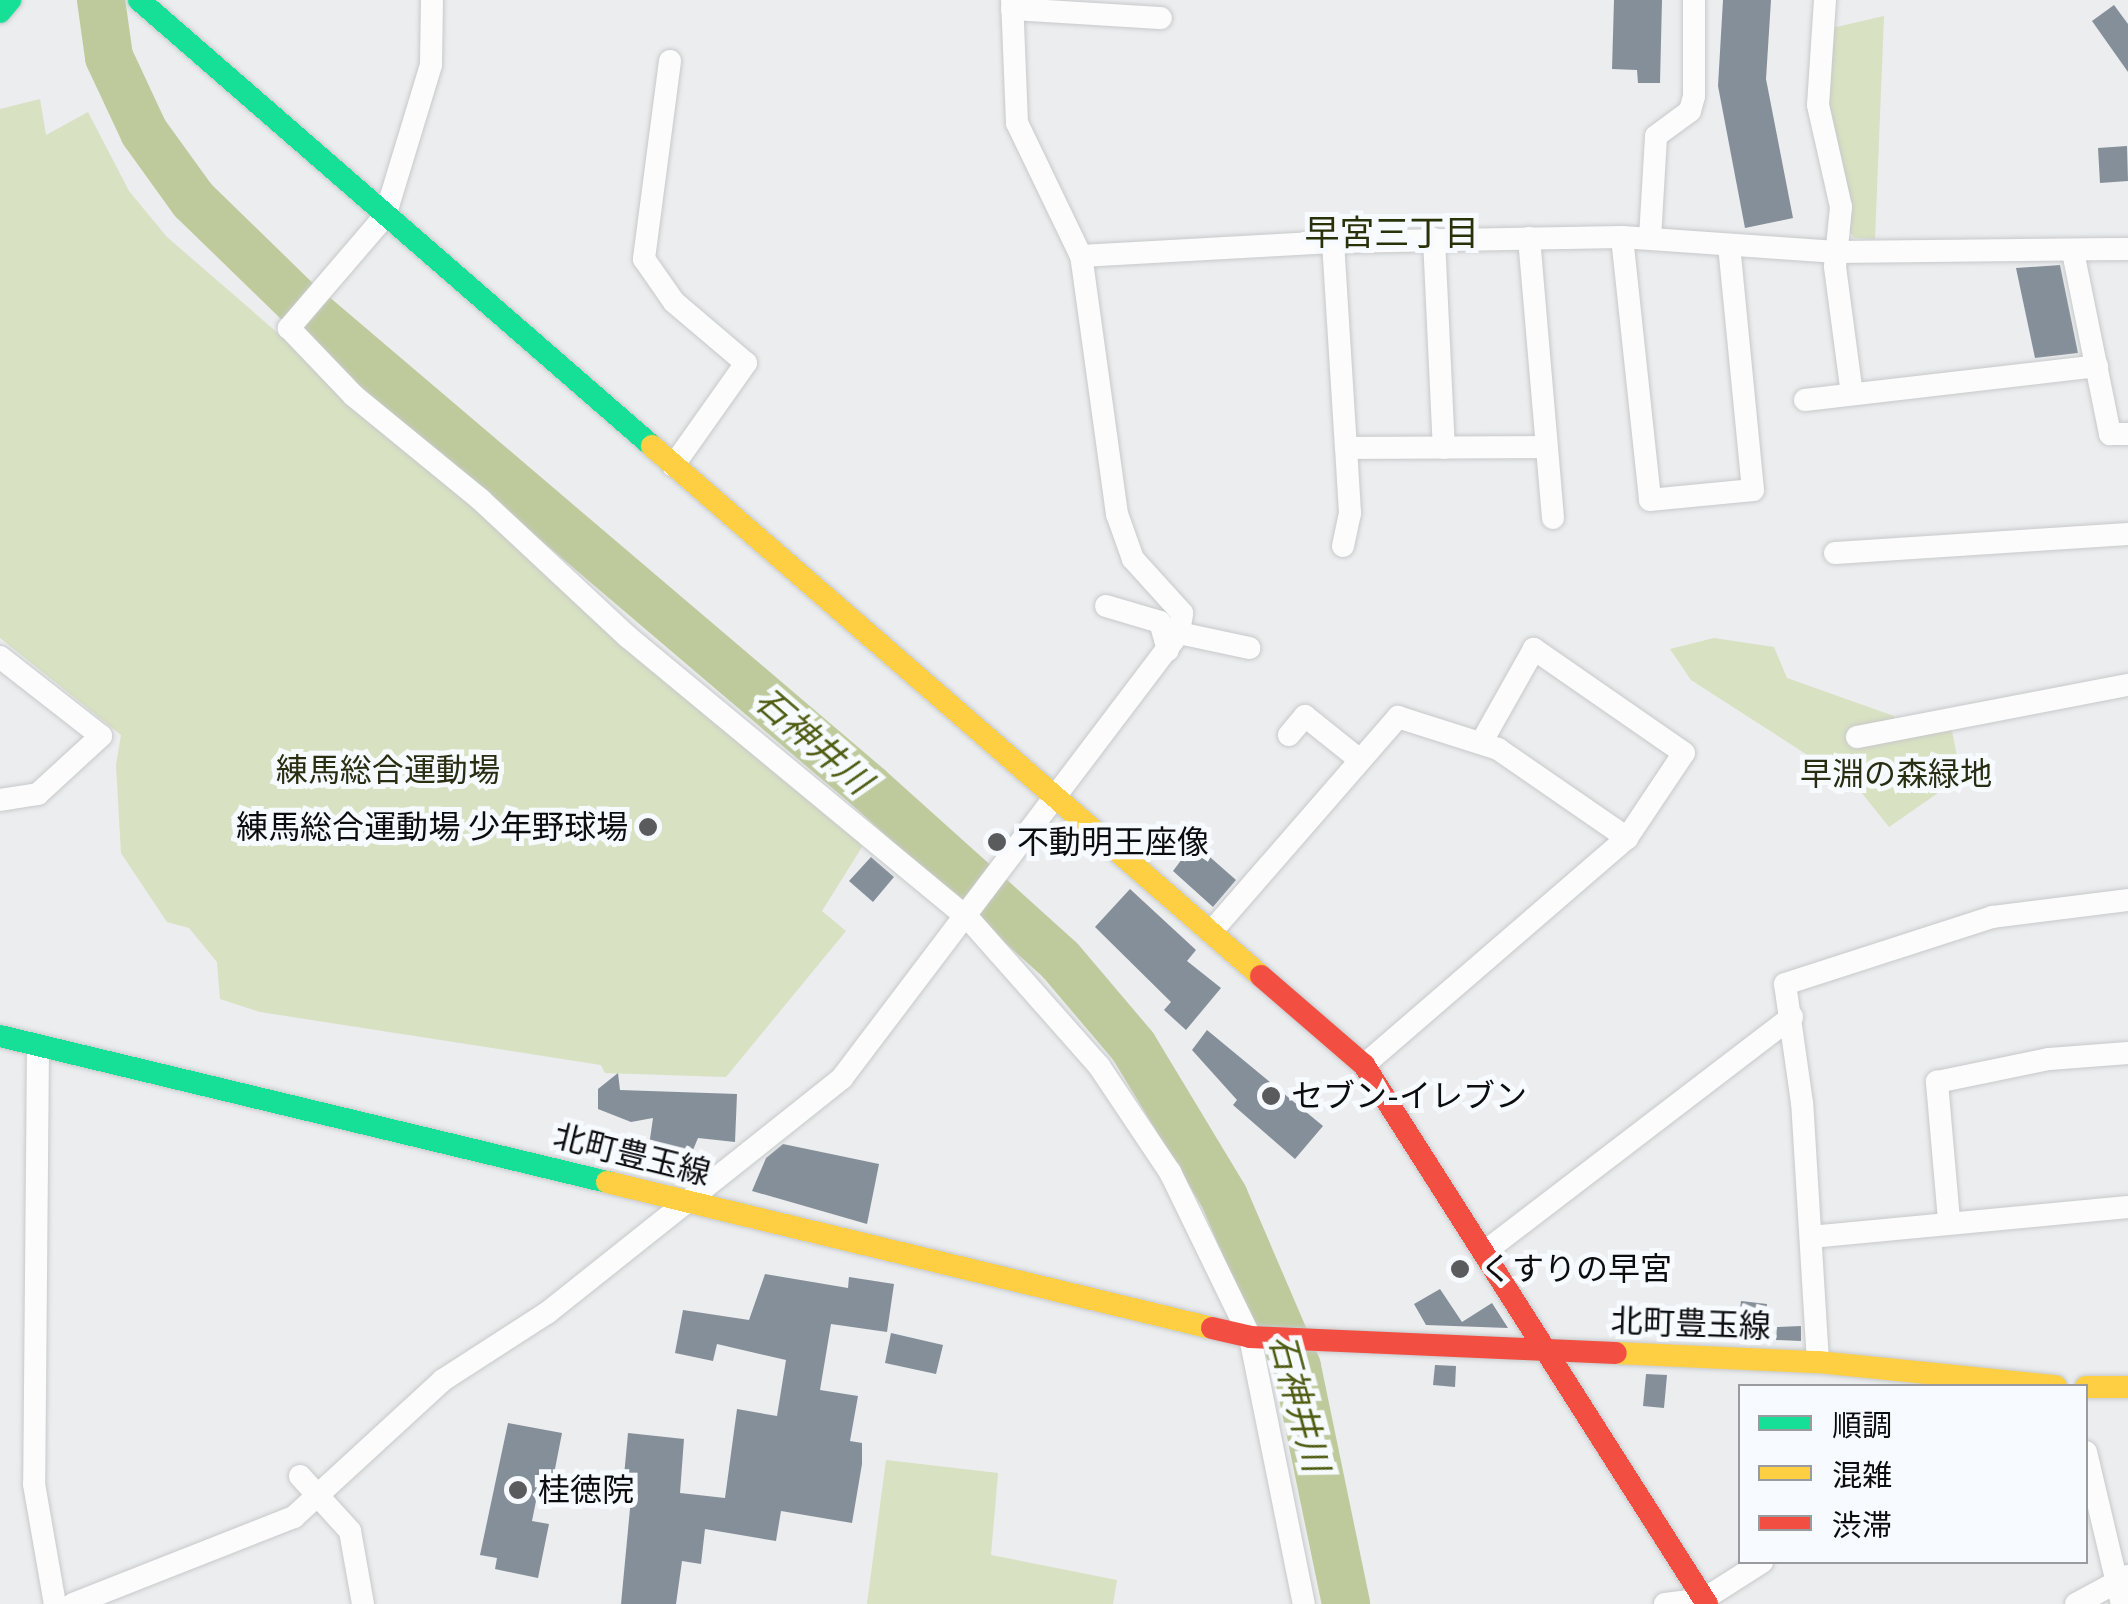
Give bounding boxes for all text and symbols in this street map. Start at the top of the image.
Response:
district label: 早宮三丁目 [1305,212,1479,254]
water label: 石神井川 [746,679,880,803]
park label: 練馬総合運動場 [276,751,500,789]
park label: 早淵の森緑地 [1800,755,1992,793]
place label: 練馬総合運動場 少年野球場 [236,808,628,846]
marker: 練馬総合運動場 少年野球場 [637,816,659,838]
place label: 不動明王座像 [1017,823,1209,861]
marker: 不動明王座像 [986,831,1008,853]
place label: セブン-イレブン [1291,1077,1527,1115]
marker: セブン-イレブン [1260,1085,1282,1107]
street label: 北町豊玉線 [550,1117,714,1193]
place label: くすりの早宮 [1480,1250,1672,1288]
marker: くすりの早宮 [1449,1258,1471,1280]
street label: 北町豊玉線 [1610,1302,1772,1346]
water label: 石神井川 [1261,1330,1337,1476]
legend [1738,1384,2088,1564]
text: 順調 [1832,1407,1892,1443]
text: 混雑 [1832,1457,1892,1493]
place label: 桂徳院 [538,1471,634,1509]
marker: 桂徳院 [507,1479,529,1501]
text: 渋滞 [1832,1507,1892,1543]

